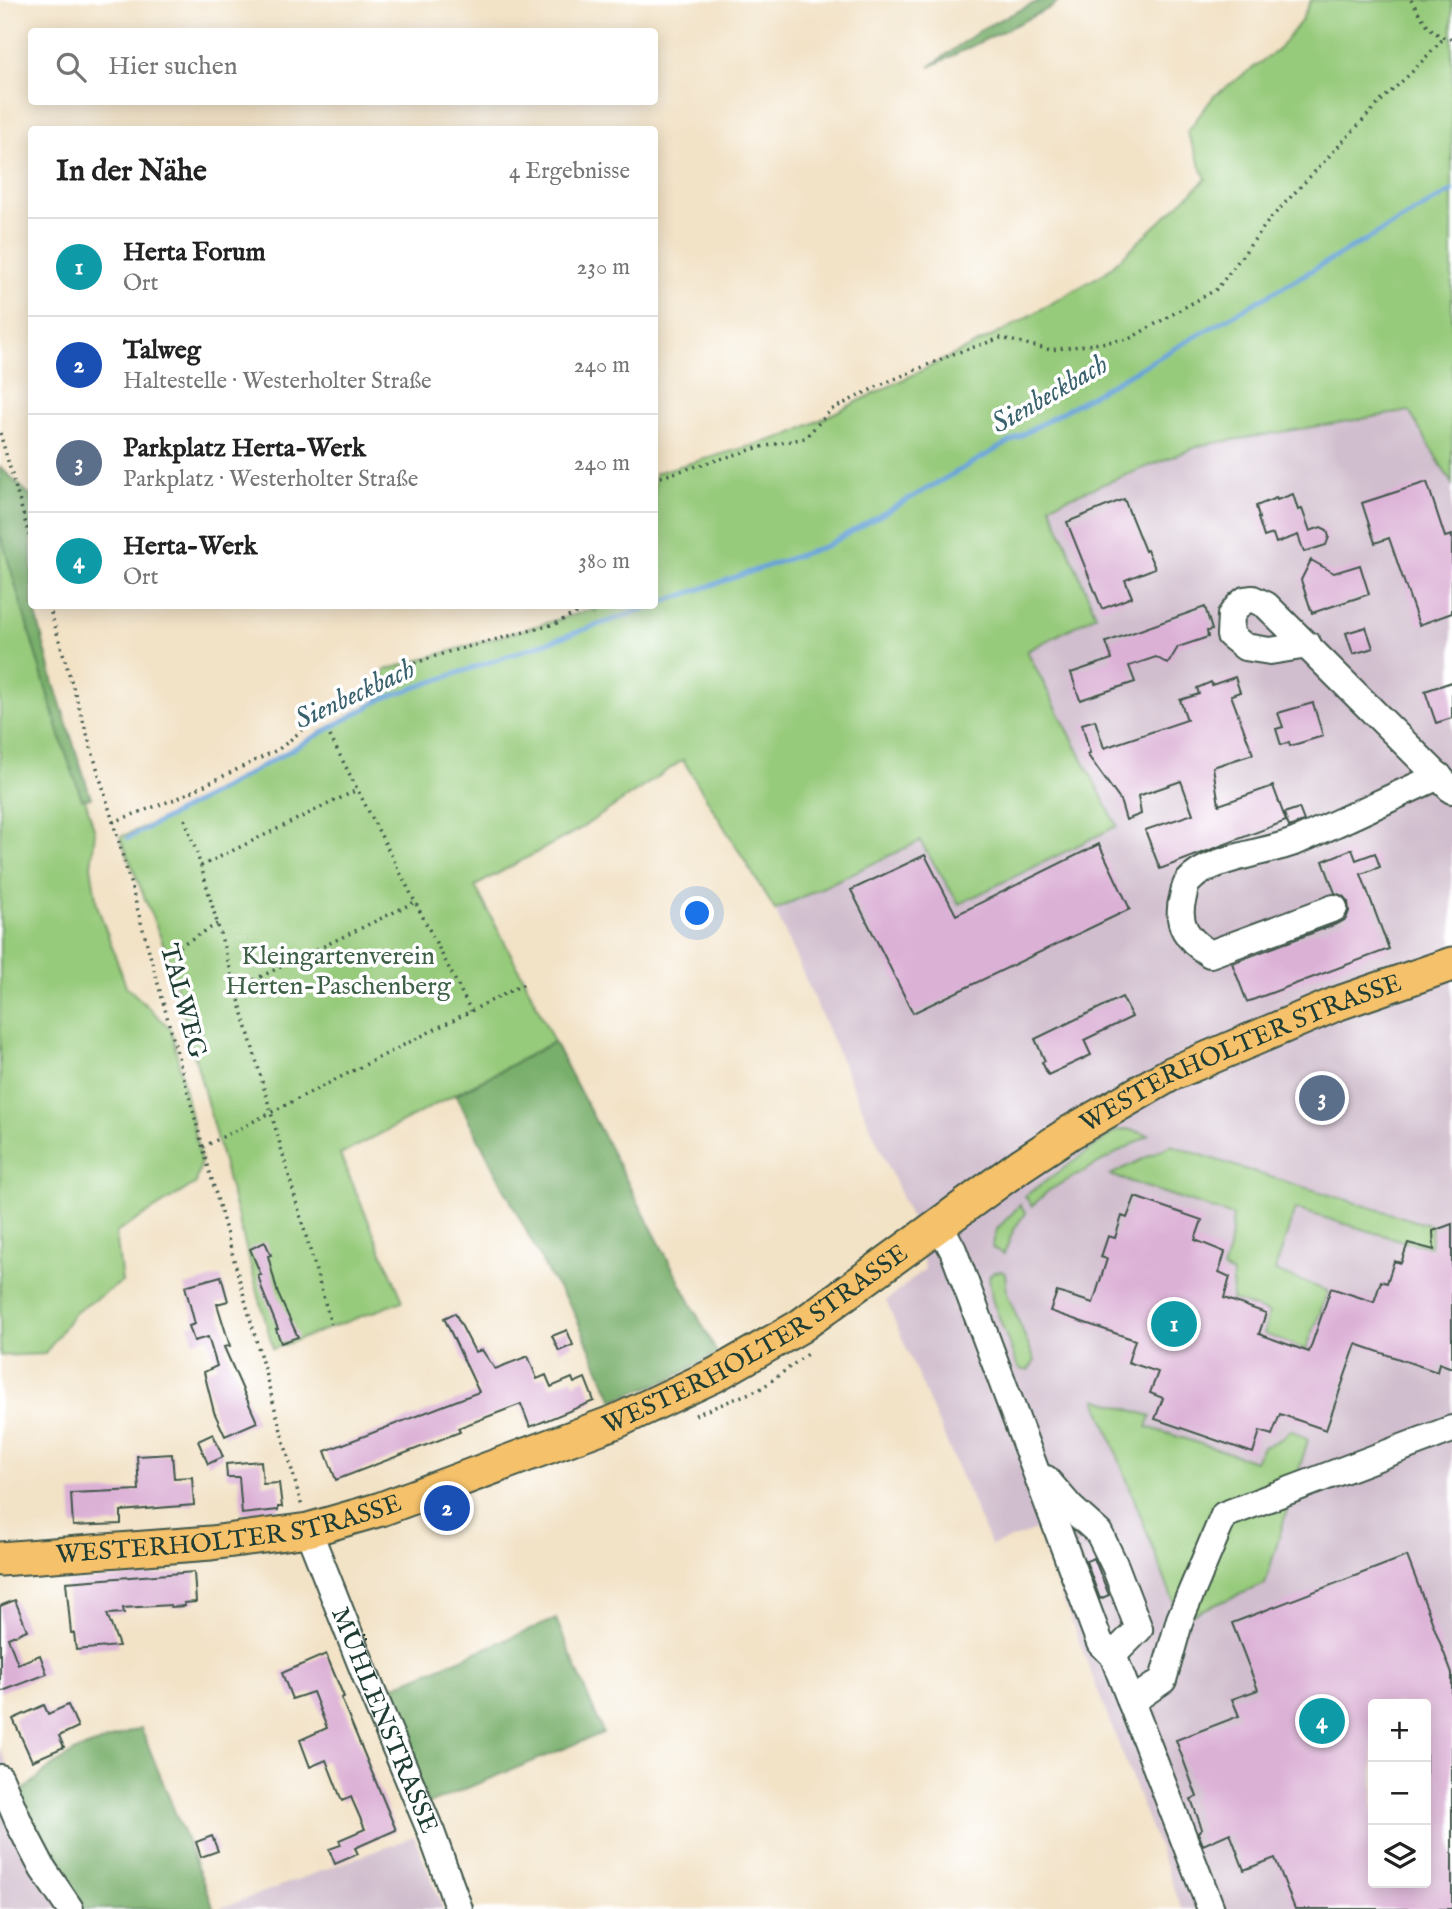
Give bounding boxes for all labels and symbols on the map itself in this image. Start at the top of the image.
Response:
water label: Sienbeckbach [986,348,1115,442]
water label: Sienbeckbach [289,652,421,738]
your location [680,896,714,930]
street label: TALWEG [152,940,214,1062]
park label: Kleingartenverein Herten-Paschenberg [225,940,452,1003]
street label: WESTERHOLTER STRASSE [1074,966,1406,1140]
pin: 3 [1299,1072,1345,1124]
street label: WESTERHOLTER STRASSE [598,1237,914,1441]
pin: 1 [1151,1298,1197,1350]
pin: 2 [424,1482,470,1534]
street label: WESTERHOLTER STRASSE [55,1486,406,1571]
street label: MÜHLENSTRASSE [324,1602,446,1838]
pin: 4 [1299,1695,1345,1747]

